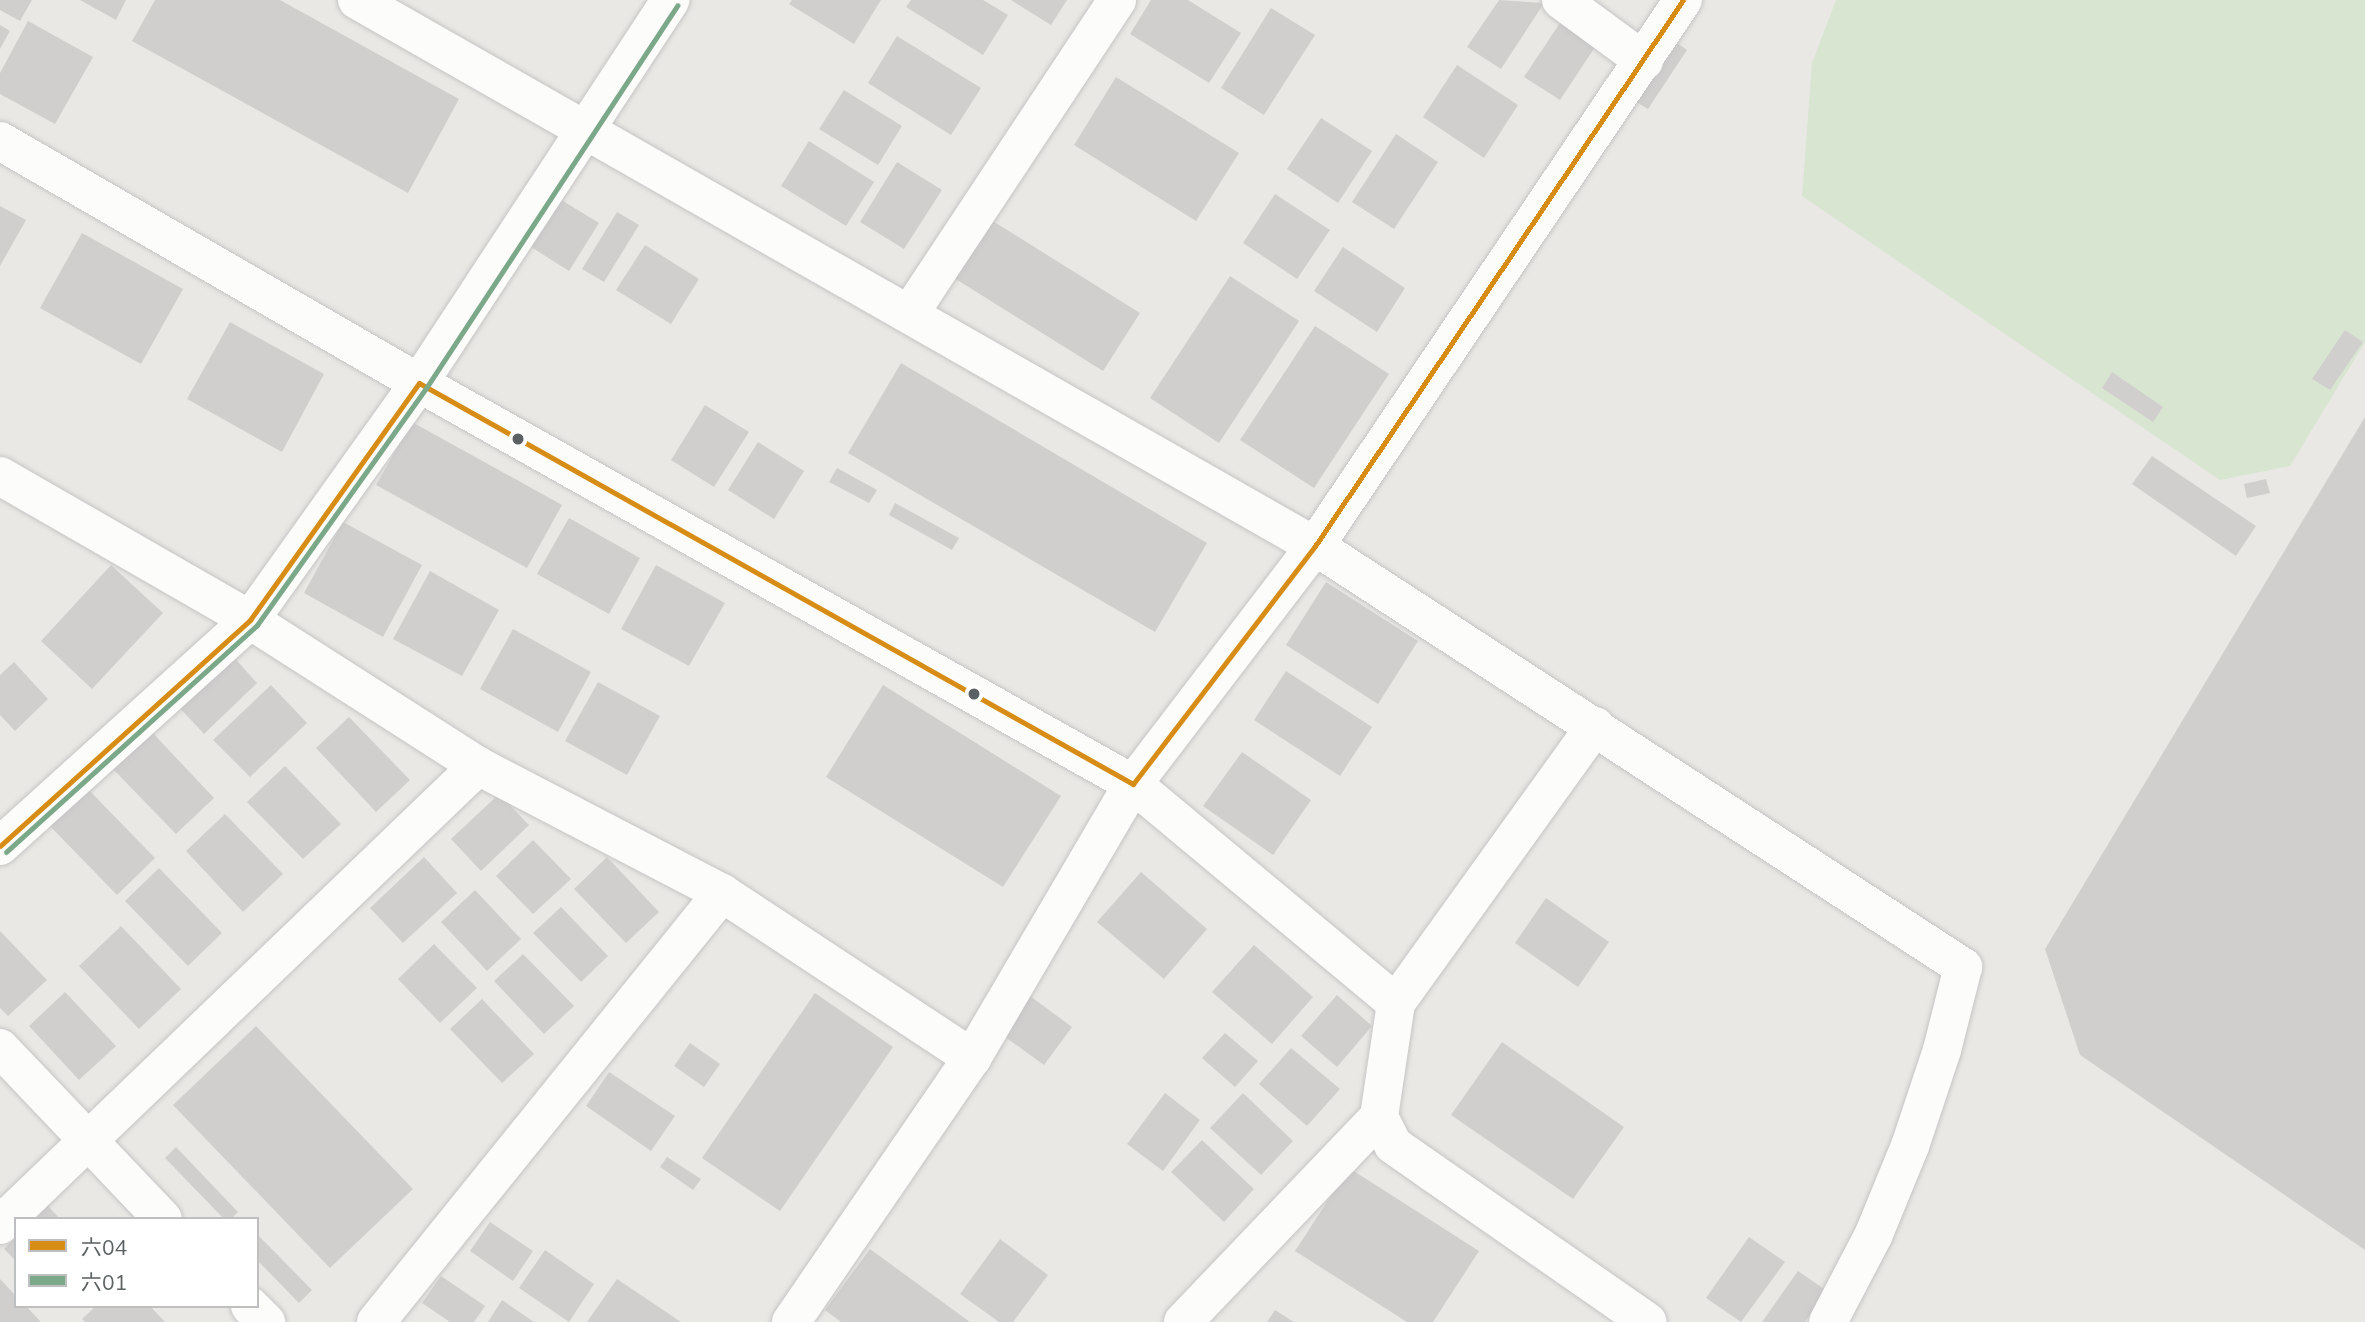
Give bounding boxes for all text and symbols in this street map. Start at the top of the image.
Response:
unlabelled marker [511,432,525,446]
unlabelled marker [967,687,981,701]
legend [14,1217,259,1308]
text: 六04 [81,1234,127,1260]
text: 六01 [81,1269,127,1295]

